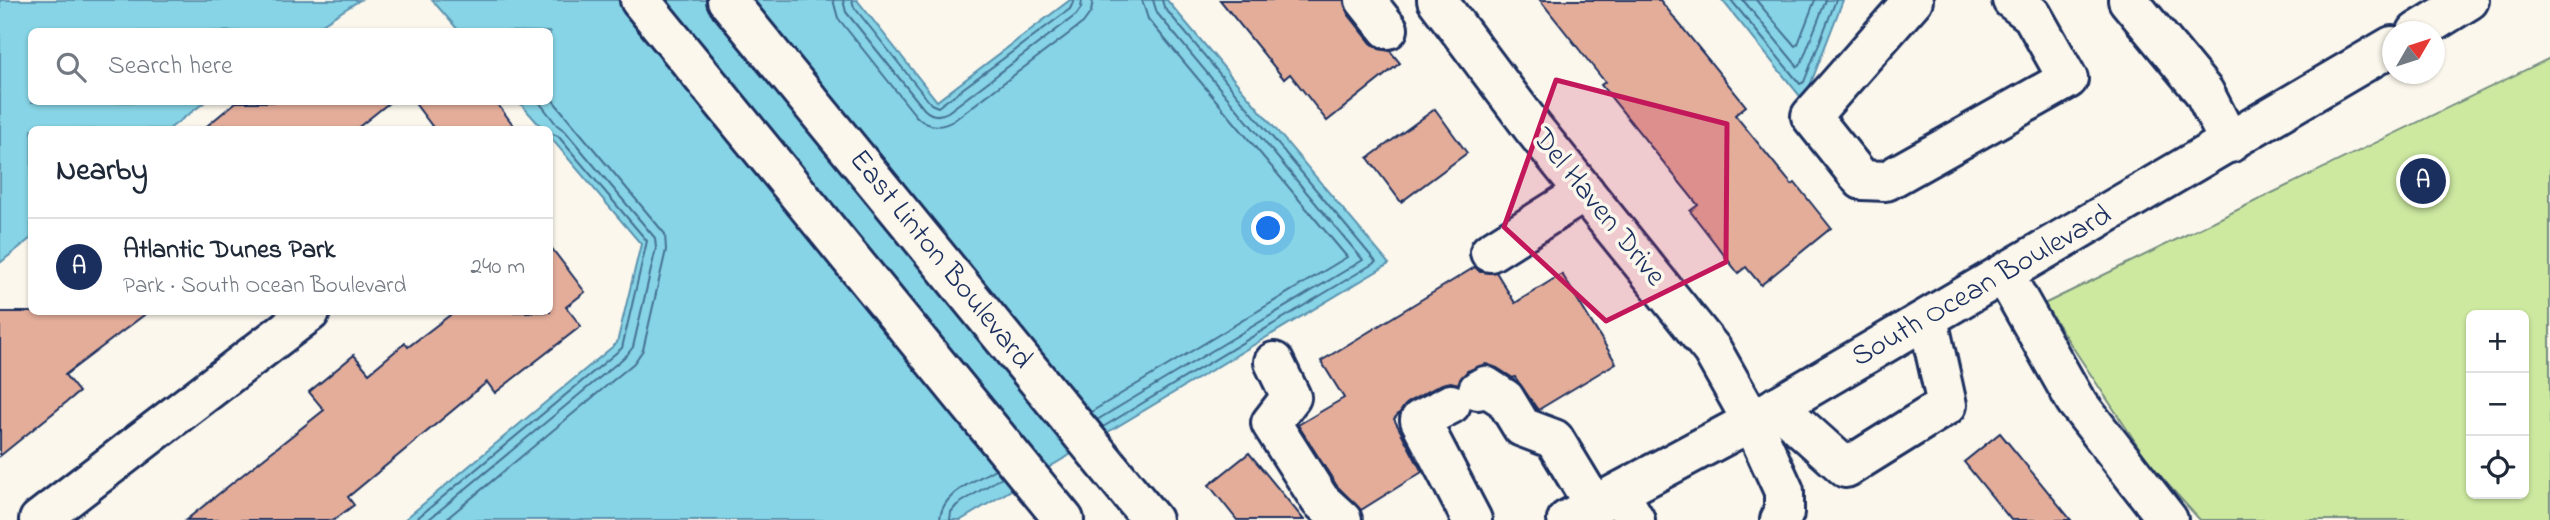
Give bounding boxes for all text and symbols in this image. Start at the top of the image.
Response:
north arrow [2382,21,2445,84]
search box [28,28,553,105]
icon: search [52,48,90,86]
text: Search here [108,48,233,86]
street label: Del Haven Drive [1520,119,1676,297]
street label: East Linton Boulevard [837,141,1043,380]
text: Nearby [56,150,148,194]
pin: A [2400,155,2446,207]
street label: South Ocean Boulevard [1844,194,2120,380]
your location [1251,211,1285,245]
text: Atlantic Dunes Park [123,232,336,270]
text: A [72,251,86,284]
text: 240 m [471,251,525,284]
text: Park · South Ocean Boulevard [123,270,406,303]
map controls [2466,310,2529,499]
button: + [2466,310,2529,373]
button: − [2466,373,2529,436]
button: locate [2466,436,2529,499]

